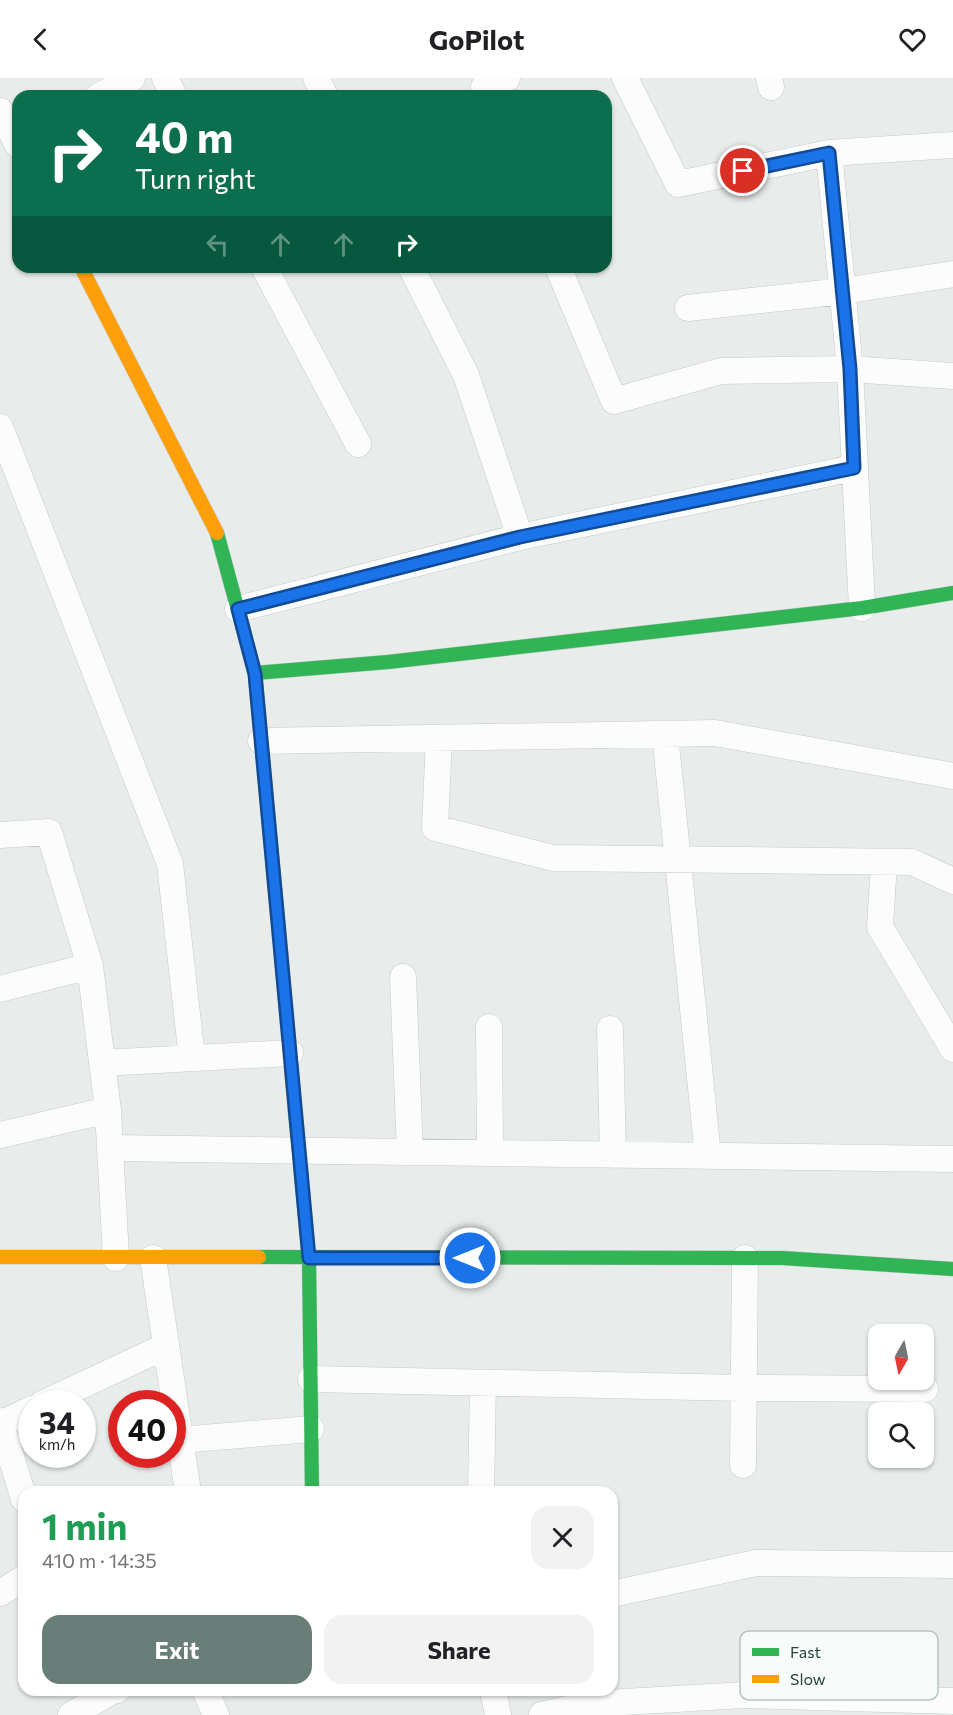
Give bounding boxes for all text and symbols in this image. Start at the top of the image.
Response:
icon: back [24,23,57,56]
text: GoPilot [429,23,524,56]
icon: heart [896,23,929,56]
text: 40 m [135,110,233,162]
icon: right [36,114,114,192]
pin [717,145,768,196]
icon: arrive [726,154,759,187]
text: Turn right [135,162,255,195]
icon: left [201,228,234,261]
icon: ahead [264,228,297,261]
icon: ahead [327,228,360,261]
icon: right [390,228,423,261]
position arrow [438,1226,502,1290]
north arrow [868,1324,934,1390]
map controls [868,1324,934,1468]
speed limit sign: 40 [108,1390,186,1468]
button: search [868,1402,934,1468]
text: 34 [39,1403,75,1440]
text: km/h [39,1435,75,1453]
text: 1 min [42,1503,127,1547]
button: close [531,1506,594,1569]
text: 410 m · 14:35 [42,1548,157,1572]
button: Exit [42,1615,312,1684]
button: Share [324,1615,594,1684]
legend [740,1631,938,1700]
text: Fast [790,1642,821,1661]
text: Slow [790,1669,826,1688]

